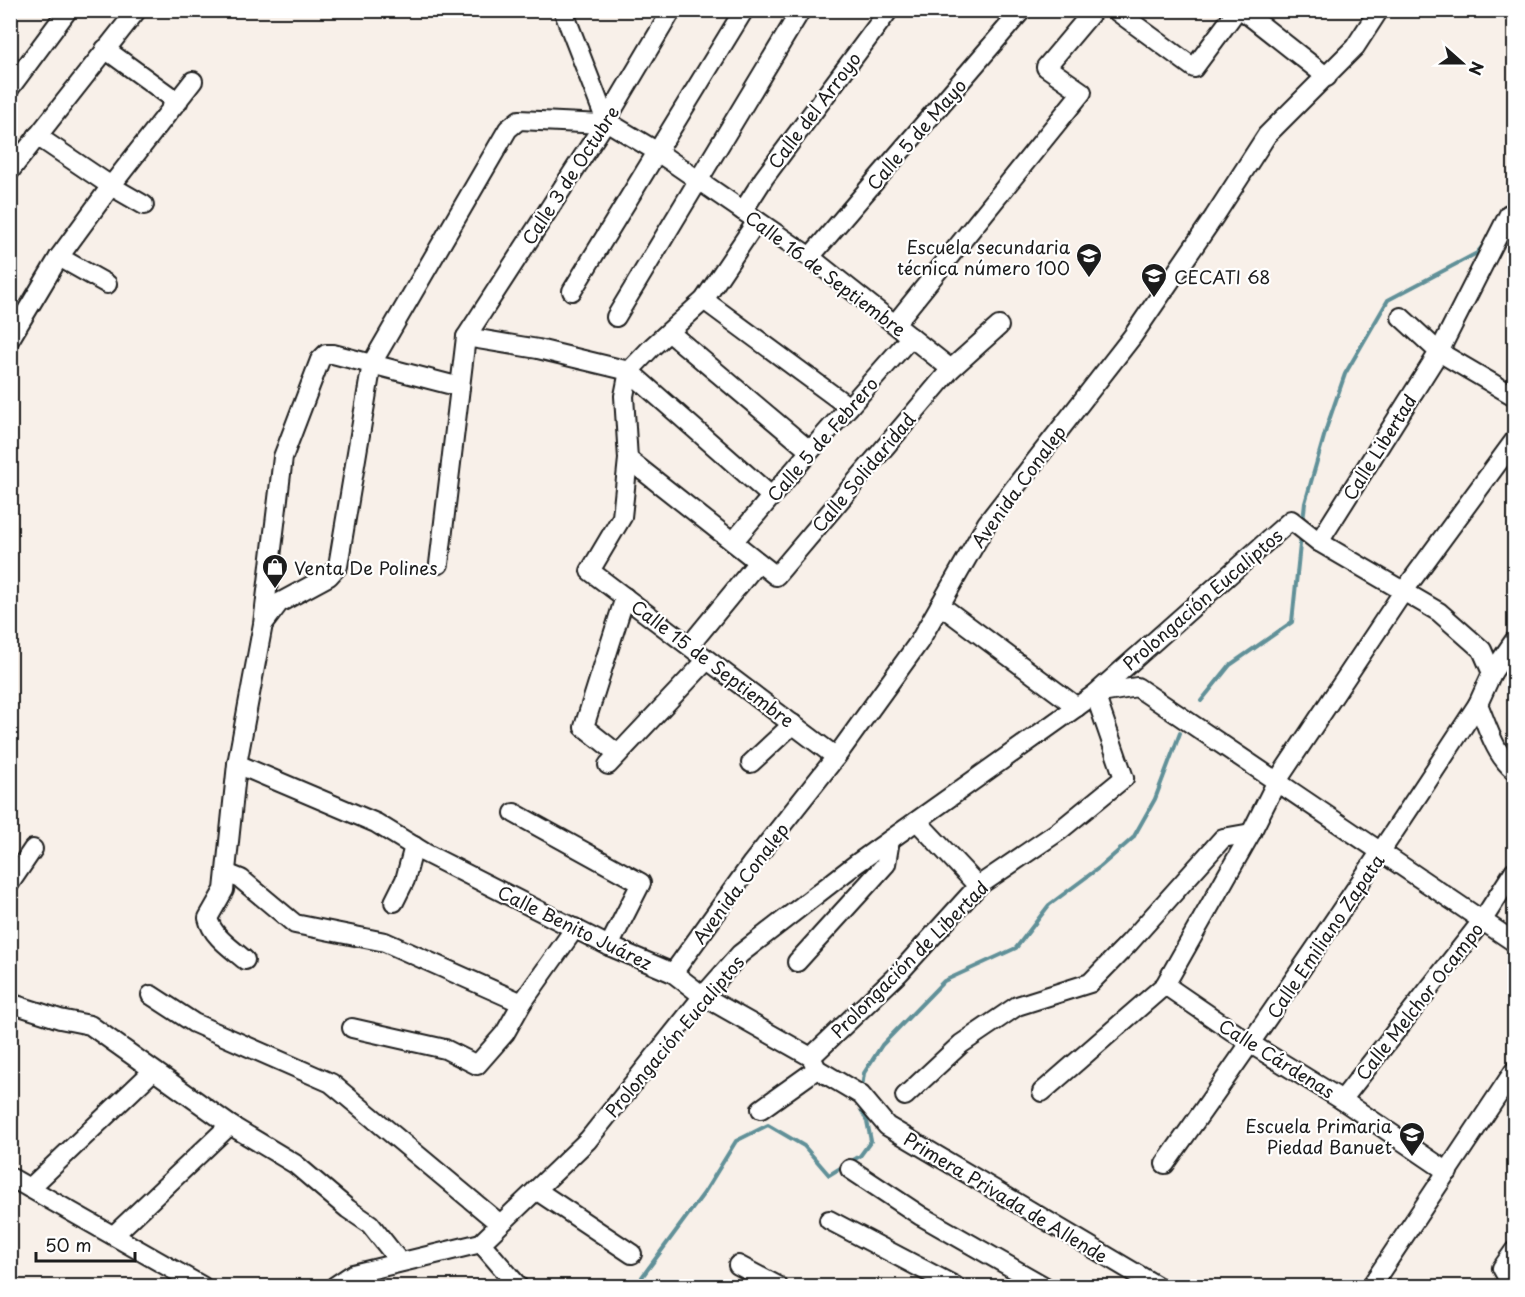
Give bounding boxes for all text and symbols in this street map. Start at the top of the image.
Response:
north arrow [1432,33,1492,93]
street label: Calle del Arroyo [761,46,867,174]
text: N [1463,59,1490,79]
street label: Calle 5 de Mayo [860,72,972,196]
street label: Calle 3 de Octubre [515,100,625,250]
street label: Calle 16 de Septiembre [740,204,912,343]
place label: Escuela secundaria técnica número 100 [897,233,1071,281]
school or university icon: Escuela secundaria técnica número 100 [1074,241,1104,279]
school or university icon: CECATI 68 [1139,261,1169,299]
place label: CECATI 68 [1174,263,1271,290]
street label: Calle 5 de Febrero [760,371,884,507]
street label: Calle Libertad [1336,389,1422,505]
street label: Calle Solidaridad [805,406,921,538]
street label: Avenida Conalep [964,419,1072,553]
street label: Prolongación Eucaliptos [1116,522,1288,676]
shop icon: Venta De Polines [260,552,290,590]
place label: Venta De Polines [294,554,438,581]
street label: Calle 15 de Septiembre [626,593,800,733]
street label: Avenida Conalep [685,817,795,949]
street label: Calle Emiliano Zapata [1260,848,1391,1024]
street label: Prolongación de Libertad [824,874,994,1044]
street label: Calle Benito Juárez [493,878,657,976]
street label: Calle Melchor Ocampo [1349,916,1489,1086]
street label: Prolongación Eucaliptos [598,949,750,1123]
street label: Calle Cárdenas [1214,1012,1340,1104]
place label: Escuela Primaria Piedad Banuet [1245,1112,1393,1160]
school or university icon: Escuela Primaria Piedad Banuet [1397,1120,1427,1158]
street label: Primera Privada de Allende [899,1125,1114,1269]
scale bar [36,1225,135,1263]
text: 50 m [45,1231,92,1258]

